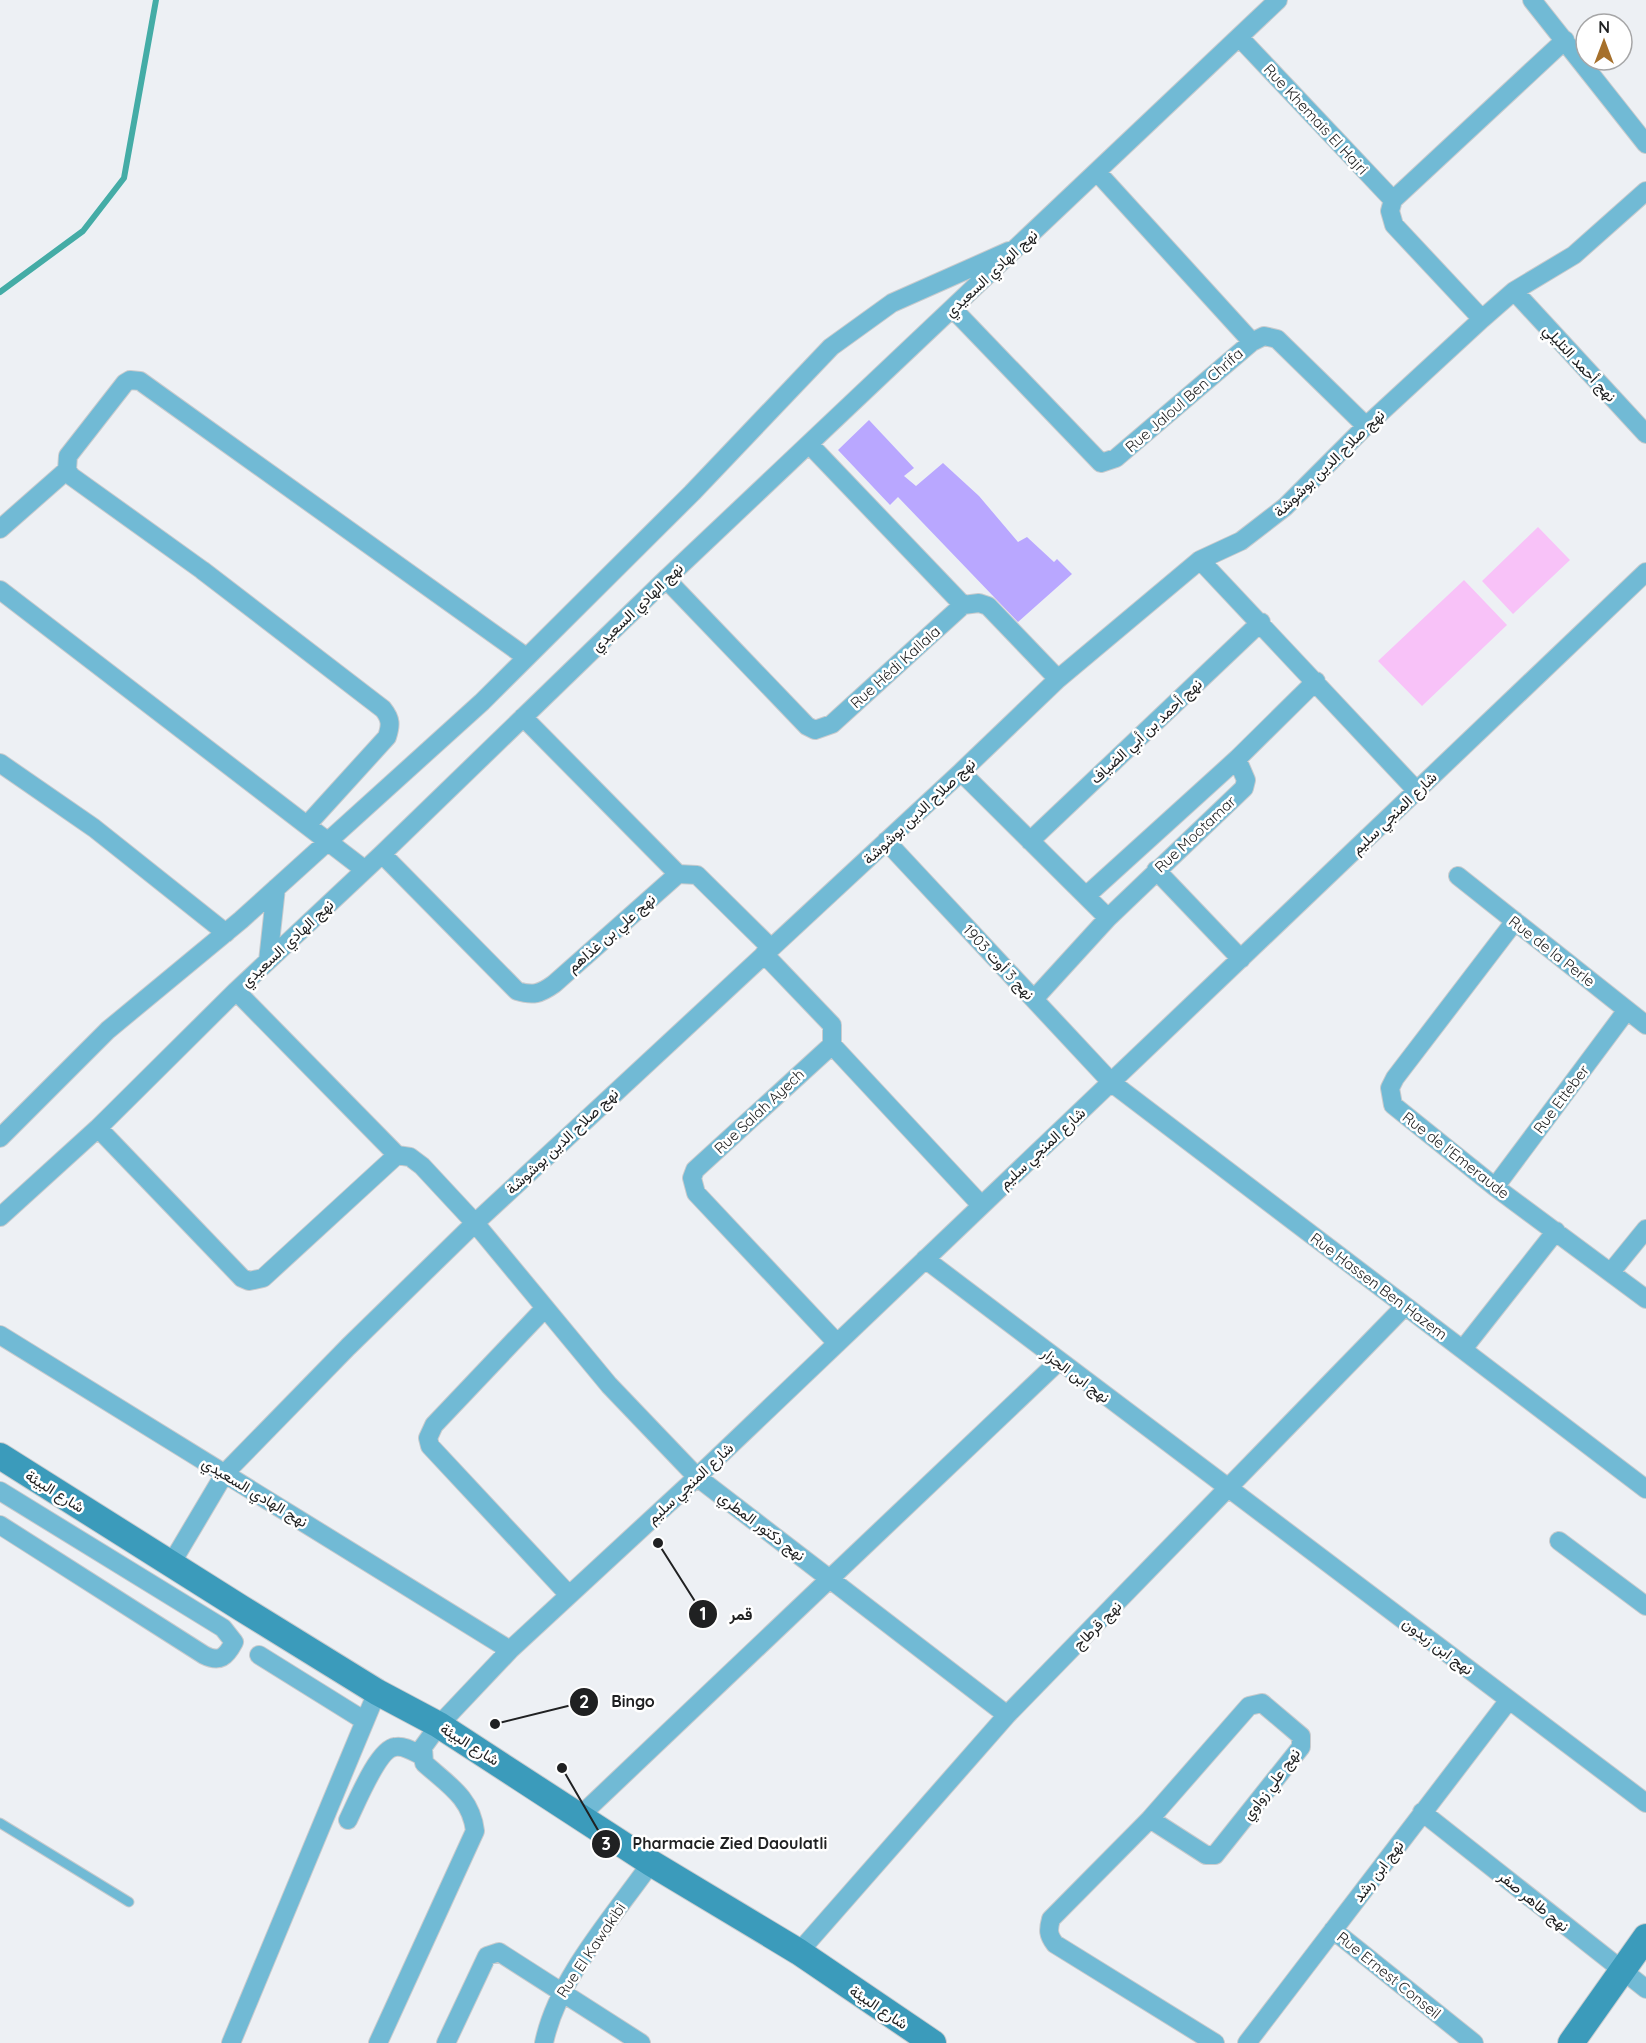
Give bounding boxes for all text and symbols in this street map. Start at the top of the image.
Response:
north arrow [1574,12,1634,72]
text: N [1598,17,1610,37]
street label: Rue Khemais El Hajri [1260,60,1372,178]
street label: نهج الهادي السعيدي [941,225,1044,324]
street label: نهج أحمد التليلي [1536,320,1621,408]
street label: Rue Jaloul Ben Chrifa [1121,344,1247,456]
street label: نهج صلاح الدين بوشوشة [1270,405,1390,522]
street label: نهج الهادي السعيدي [587,558,690,658]
street label: Rue Hédi Kallala [846,622,944,712]
street label: نهج أحمد بن أبي الضياف [1086,674,1209,791]
street label: نهج صلاح الدين بوشوشة [859,754,981,870]
street label: شارع المنجي سليم [1347,767,1444,861]
street label: Rue Mootamar [1150,791,1240,877]
street label: نهج علي بن غذاهم [563,889,662,980]
street label: نهج الهادي السعيدي [237,895,340,994]
street label: Rue de la Perle [1505,911,1599,991]
street label: نهج 3 أوت 1903 [958,920,1039,1005]
street label: Rue Etteber [1529,1061,1593,1137]
street label: Rue Salah Ayech [710,1064,808,1158]
street label: نهج صلاح الدين بوشوشة [502,1084,624,1200]
street label: شارع المنجي سليم [995,1103,1092,1196]
street label: Rue de l'Emeraude [1399,1107,1513,1203]
street label: Rue Hassen Ben Hazem [1307,1228,1451,1344]
street label: نهج ابن الجزار [1036,1343,1114,1408]
street label: شارع المنجي سليم [643,1438,740,1531]
street label: نهج الهادي السعيدي [197,1453,311,1535]
street label: شارع البيئة [21,1465,88,1518]
street label: نهج دكتور المطري [712,1487,809,1568]
callout: قمر [688,1597,765,1631]
street label: نهج قرطاج [1069,1597,1127,1655]
text: 1 [699,1602,707,1625]
text: قمر [729,1604,753,1625]
street label: نهج ابن زيدون [1398,1613,1477,1680]
callout: Bingo [569,1685,667,1719]
text: 2 [579,1690,589,1713]
text: Bingo [611,1691,655,1711]
street label: شارع البيئة [436,1718,503,1771]
street label: نهج علي زواوي [1238,1744,1307,1826]
callout: Pharmacie Zied Daoulatli [591,1827,840,1861]
text: 3 [601,1832,611,1855]
text: Pharmacie Zied Daoulatli [633,1833,827,1853]
street label: نهج ابن رشد [1349,1836,1409,1907]
street label: نهج طاهر صفر [1493,1866,1573,1937]
street label: Rue El Kawakibi [552,1899,630,2001]
street label: Rue Ernest Conseil [1333,1927,1445,2023]
street label: شارع البيئة [845,1981,912,2035]

